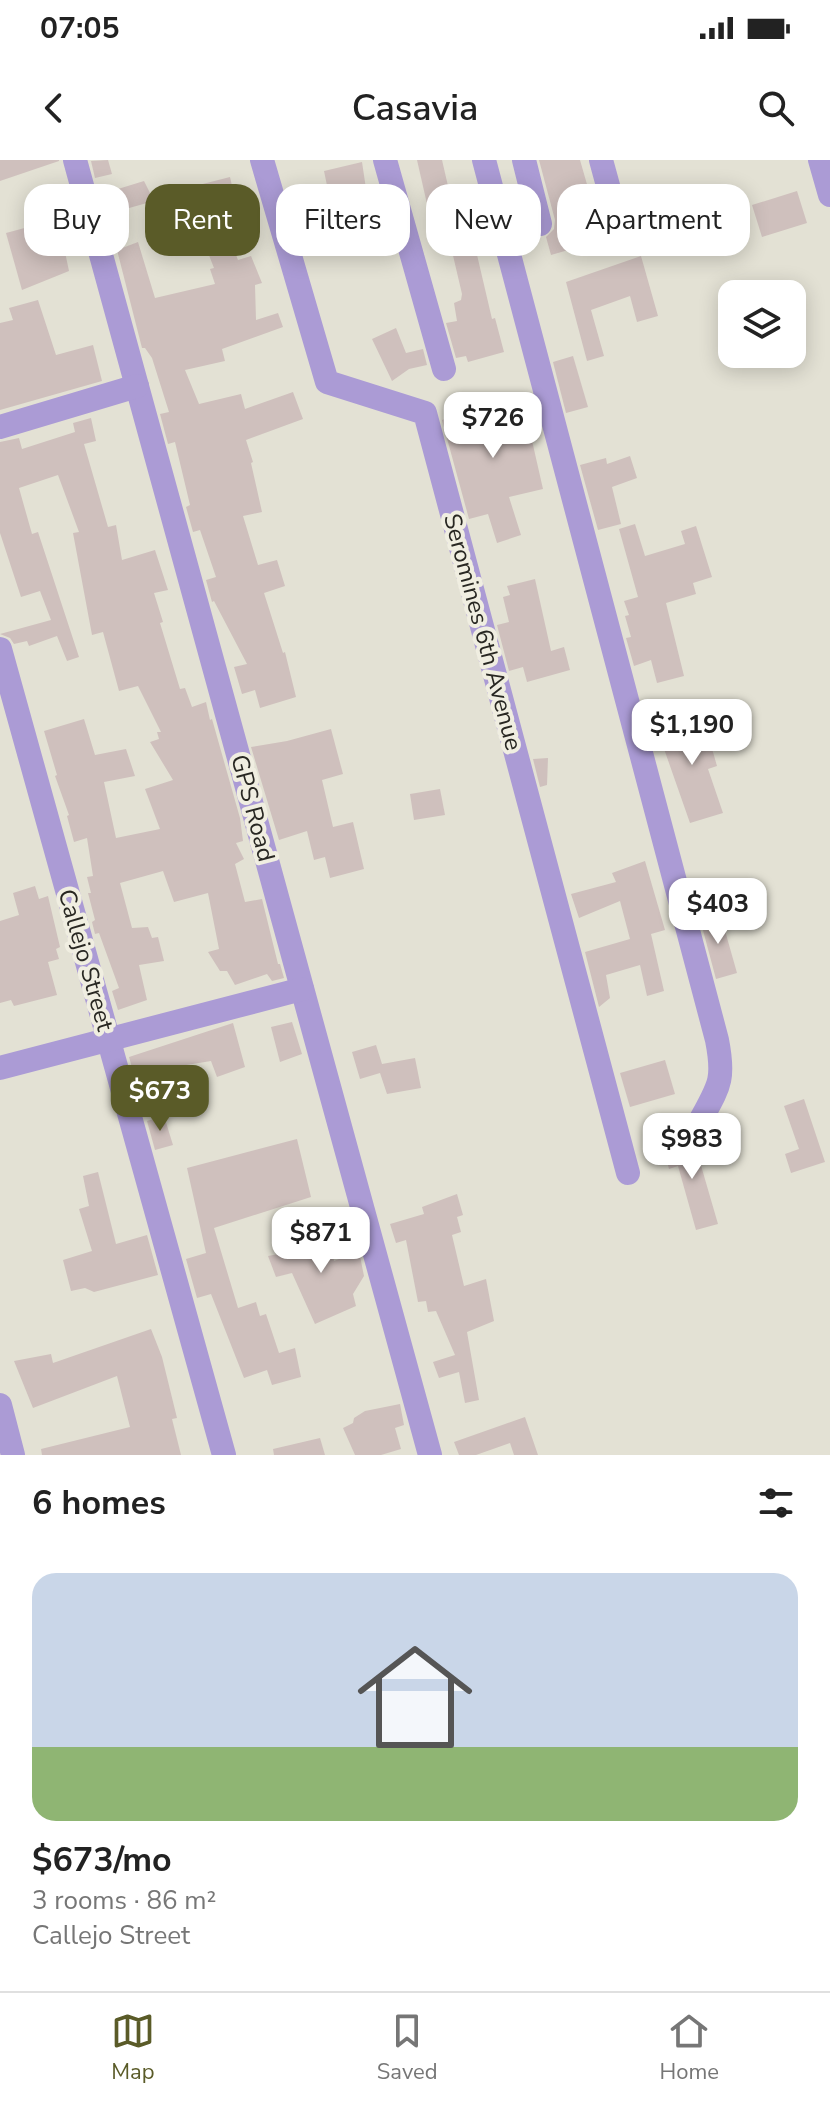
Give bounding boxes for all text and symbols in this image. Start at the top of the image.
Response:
text: 07:05 [40,8,119,49]
text: Casavia [352,84,478,133]
icon: back [32,86,76,130]
icon: search [754,86,798,130]
chip: Buy [24,184,129,256]
chip: Rent [145,184,260,256]
chip: Filters [276,184,410,256]
chip: New [426,184,541,256]
chip: Apartment [557,184,750,256]
map controls [718,280,806,368]
button: layers [718,280,806,368]
pin: $726 [446,392,540,460]
text: $726 [462,400,524,435]
street label: Seromines 6th Avenue [436,510,530,754]
pin: $1,190 [627,699,757,767]
text: $1,190 [650,707,734,742]
street label: GPS Road [223,751,283,865]
pin: $403 [671,878,765,946]
street label: Callejo Street [50,885,122,1035]
text: $403 [687,886,749,921]
pin: $673 [113,1065,207,1133]
text: $673 [129,1073,191,1108]
pin: $983 [645,1113,739,1181]
text: $983 [661,1121,723,1156]
pin: $871 [274,1207,368,1275]
text: $871 [290,1215,352,1250]
text: 6 homes [32,1480,166,1526]
icon: filters [754,1481,798,1525]
icon: home [343,1625,487,1769]
text: $673/mo [32,1837,172,1883]
text: 3 rooms · 86 m² [32,1883,216,1918]
text: Callejo Street [32,1918,190,1953]
tab: Map [111,2009,155,2087]
tab: Saved [377,2009,438,2087]
tab: Home [660,2009,719,2087]

